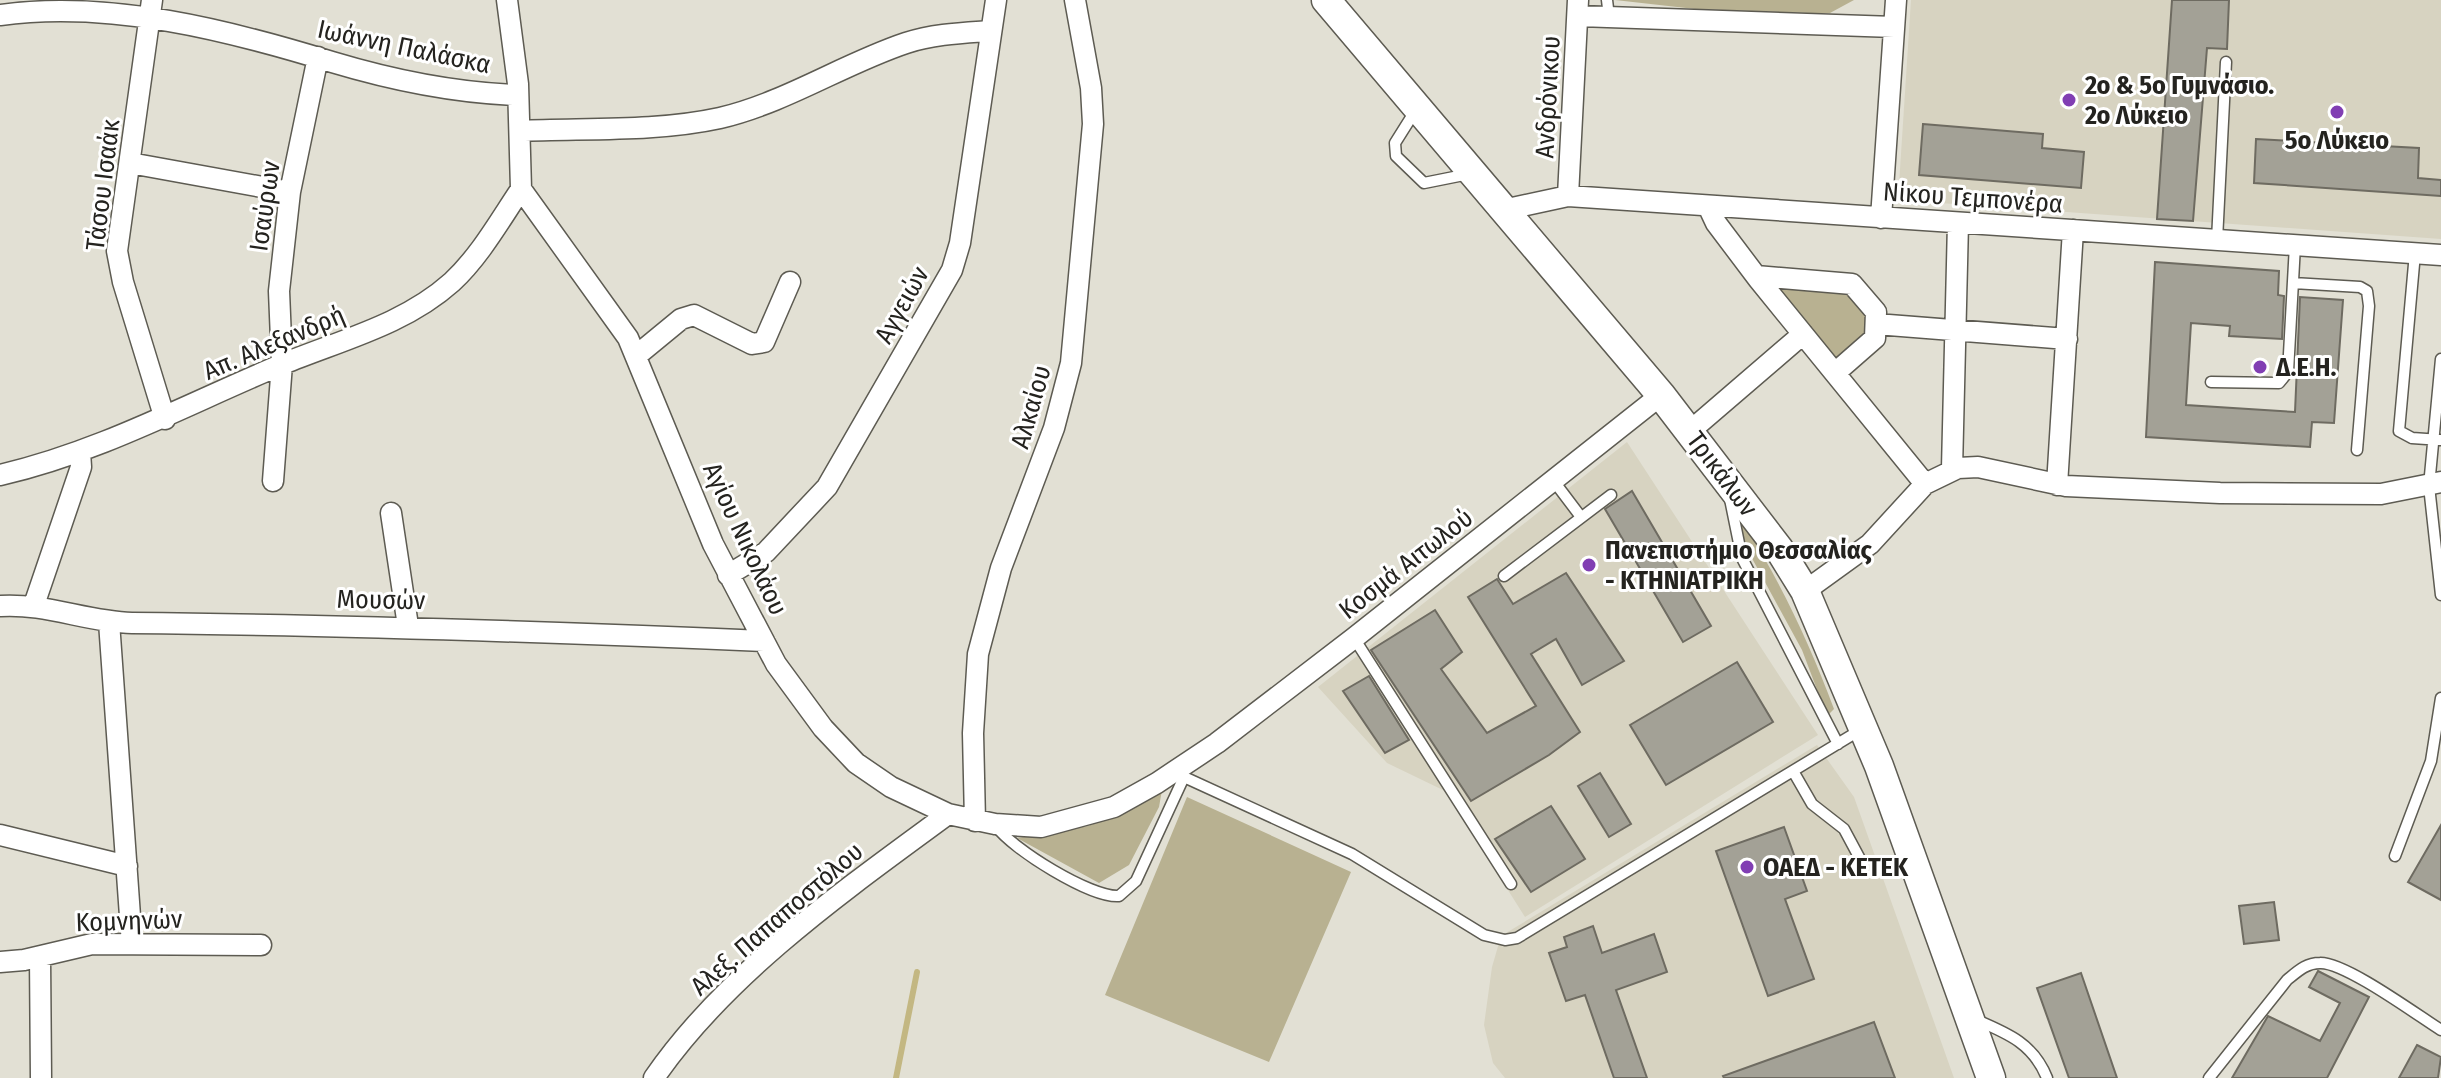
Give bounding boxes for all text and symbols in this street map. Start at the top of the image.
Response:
street label: Ιωάννη Παλάσκα [315,14,493,80]
street label: Ανδρόνικου [1529,35,1567,159]
place label: 2ο & 5ο Γυμνάσιο. 2ο Λύκειο [2084,70,2274,131]
marker: 2ο & 5ο Γυμνάσιο. 2ο Λύκειο [2060,91,2078,109]
marker: 5ο Λύκειο [2328,103,2346,121]
street label: Τάσου Ισαάκ [80,117,127,252]
place label: 5ο Λύκειο [2285,125,2389,156]
street label: Ισαύρων [243,158,287,253]
street label: Νίκου Τεμπονέρα [1882,176,2064,220]
street label: Αγγειών [868,261,936,349]
street label: Απ. Αλεξανδρή [199,299,349,387]
place label: Δ.Ε.Η. [2275,352,2336,383]
marker: Δ.Ε.Η. [2251,358,2269,376]
street label: Αλκαίου [1004,362,1058,452]
street label: Τρικάλων [1680,426,1764,523]
street label: Αγίου Νικολάου [696,458,794,620]
street label: Κοσμά Αιτωλού [1333,502,1479,626]
place label: Πανεπιστήμιο Θεσσαλίας - ΚΤΗΝΙΑΤΡΙΚΗ [1605,535,1873,596]
marker: Πανεπιστήμιο Θεσσαλίας - ΚΤΗΝΙΑΤΡΙΚΗ [1580,556,1598,574]
street label: Μουσών [336,584,426,616]
street label: Αλεξ. Παπαποστόλου [685,836,869,1002]
place label: ΟΑΕΔ - ΚΕΤΕΚ [1763,852,1909,883]
marker: ΟΑΕΔ - ΚΕΤΕΚ [1738,858,1756,876]
street label: Κομνηνών [75,904,183,938]

